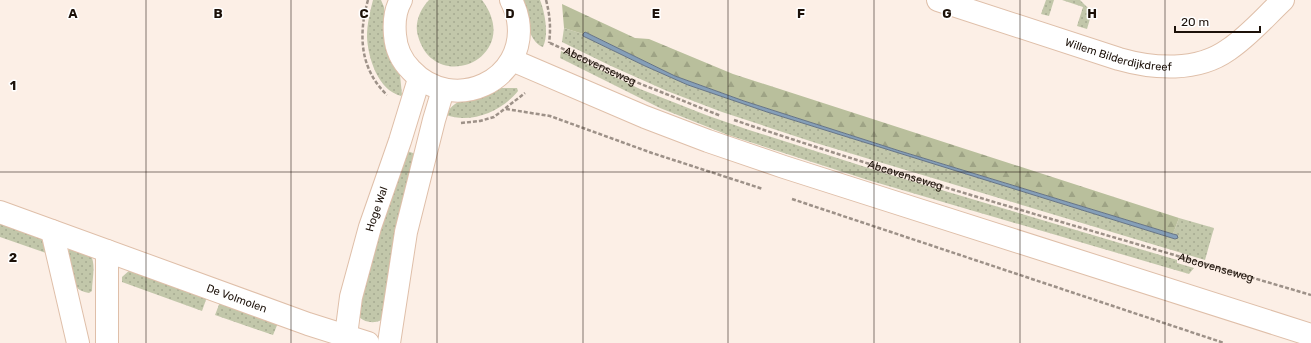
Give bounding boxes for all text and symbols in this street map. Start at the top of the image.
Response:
text: A [68,6,78,21]
text: B [213,6,223,21]
text: C [359,6,369,21]
text: D [505,6,515,21]
text: E [652,6,660,21]
text: F [797,6,805,21]
text: G [942,6,952,21]
text: H [1087,6,1097,21]
scale bar [1175,8,1260,34]
text: 20 m [1181,15,1209,29]
street label: Willem Bilderdijkdreef [1064,35,1172,73]
street label: Abcovenseweg [562,44,638,88]
text: 1 [10,78,16,93]
street label: Abcovenseweg [866,157,944,193]
street label: Hoge Wal [363,185,390,233]
text: 2 [9,250,17,265]
street label: Abcovenseweg [1177,250,1255,284]
street label: De Volmolen [205,281,269,315]

